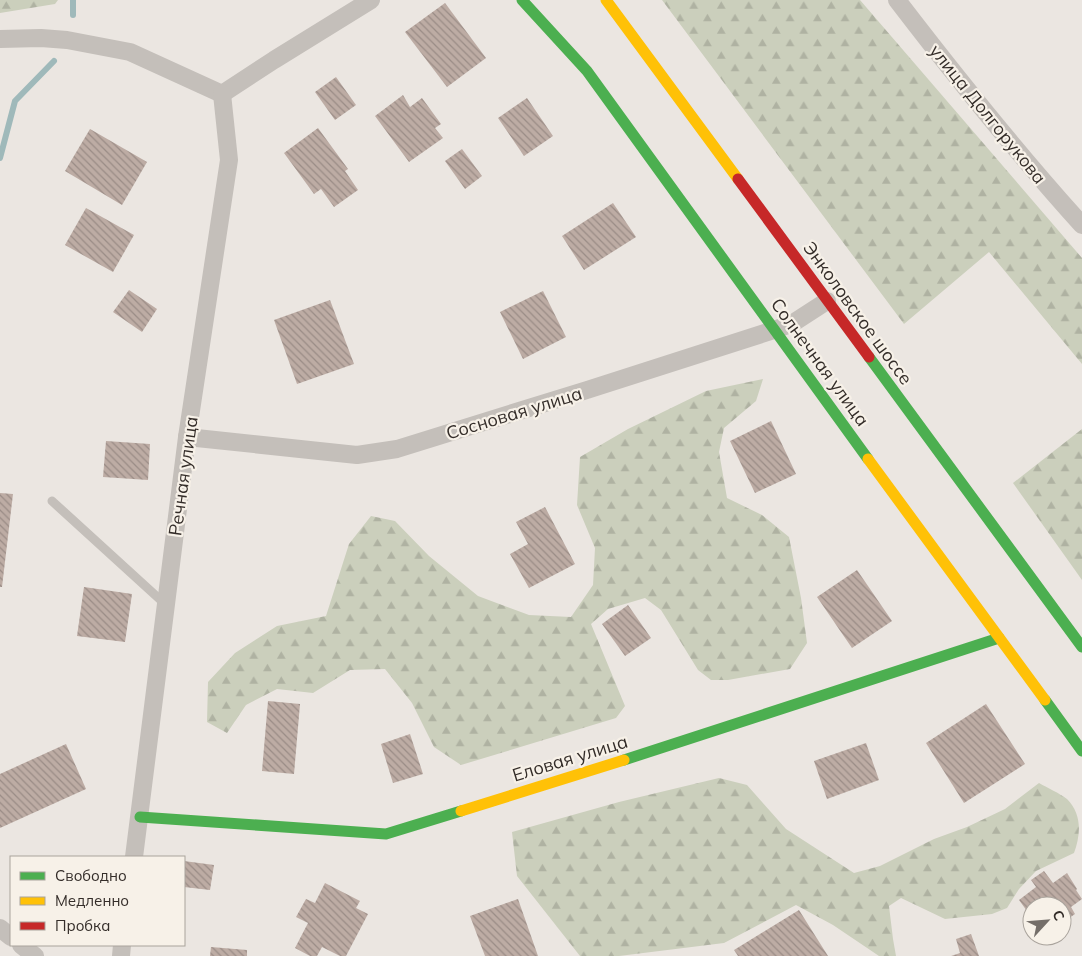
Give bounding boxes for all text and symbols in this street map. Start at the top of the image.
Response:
street label: улица Долгорукова [925,40,1051,188]
street label: Энколовское шоссе [798,237,918,389]
street label: Солнечная улица [766,294,874,430]
street label: Сосновая улица [443,381,585,445]
street label: Речная улица [163,415,203,537]
street label: Еловая улица [509,730,631,786]
legend [10,856,185,946]
text: Свободно [55,866,127,885]
text: Медленно [55,891,129,910]
north arrow [1022,896,1072,946]
text: С [1048,907,1069,924]
text: Пробка [55,916,110,935]

